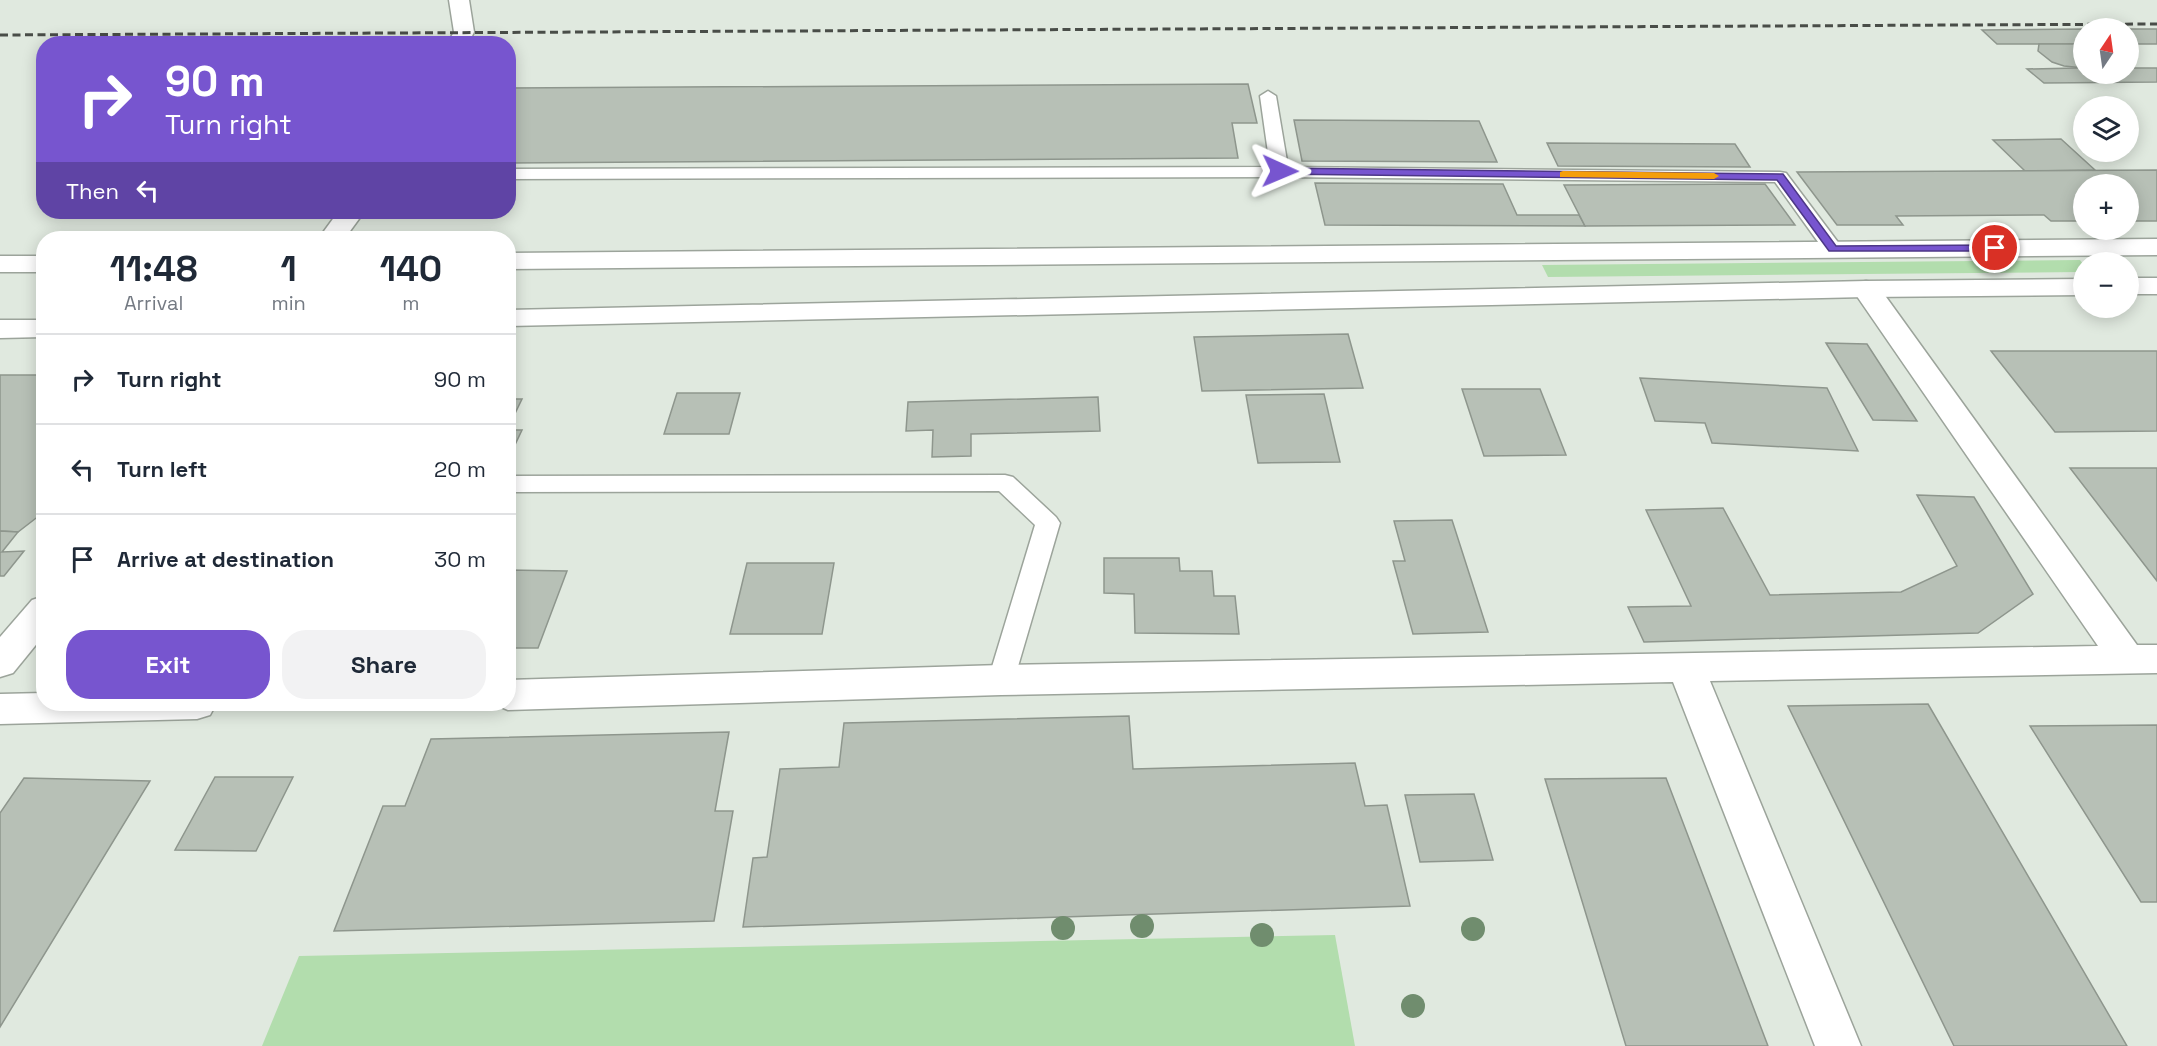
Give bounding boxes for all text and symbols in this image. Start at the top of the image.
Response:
north arrow [2073,18,2139,84]
map controls [2073,18,2139,318]
text: 90 m [165,55,265,108]
icon: right [66,60,144,138]
button: layers [2073,96,2139,162]
text: Turn right [165,107,292,142]
position arrow [1248,139,1312,203]
icon: left [131,174,164,207]
button: + [2073,174,2139,240]
text: Then [66,177,119,205]
pin [1969,222,2020,273]
icon: arrive [1978,231,2011,264]
text: 11:48 [110,246,198,292]
text: 1 [280,246,297,292]
text: 140 [380,246,442,292]
button: − [2073,252,2139,318]
text: Arrival [124,290,183,316]
text: min [271,290,306,316]
text: m [402,290,419,316]
icon: right [66,363,99,396]
text: Turn right [117,365,222,393]
text: 90 m [434,365,486,393]
icon: left [66,453,99,486]
text: Turn left [117,455,207,483]
text: 20 m [434,455,486,483]
icon: arrive [66,543,99,576]
text: Arrive at destination [117,545,334,573]
text: 30 m [434,545,486,573]
button: Exit [66,630,270,699]
button: Share [282,630,486,699]

